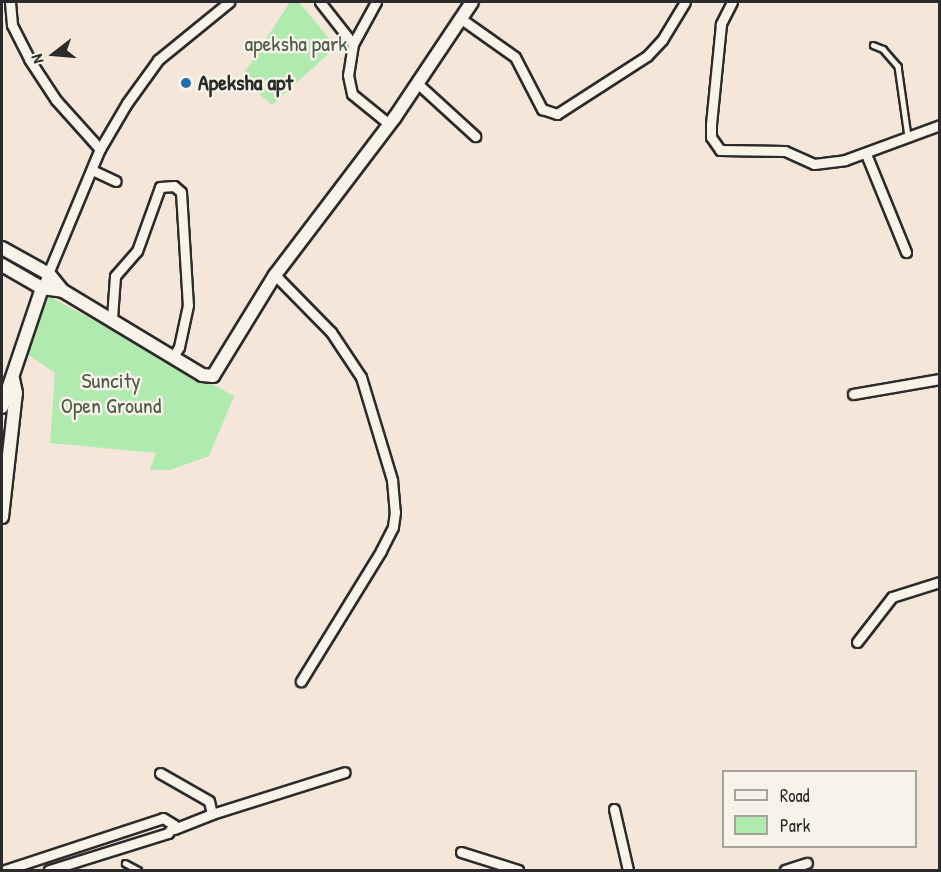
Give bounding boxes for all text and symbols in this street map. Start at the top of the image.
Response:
north arrow [24,24,84,84]
park label: apeksha park [245,31,347,57]
text: N [25,52,48,66]
place label: Apeksha apt [198,70,293,96]
marker: Apeksha apt [179,76,193,90]
park label: Suncity Open Ground [61,367,161,418]
legend [722,770,917,848]
text: Road [780,783,810,808]
text: Park [780,813,810,838]

